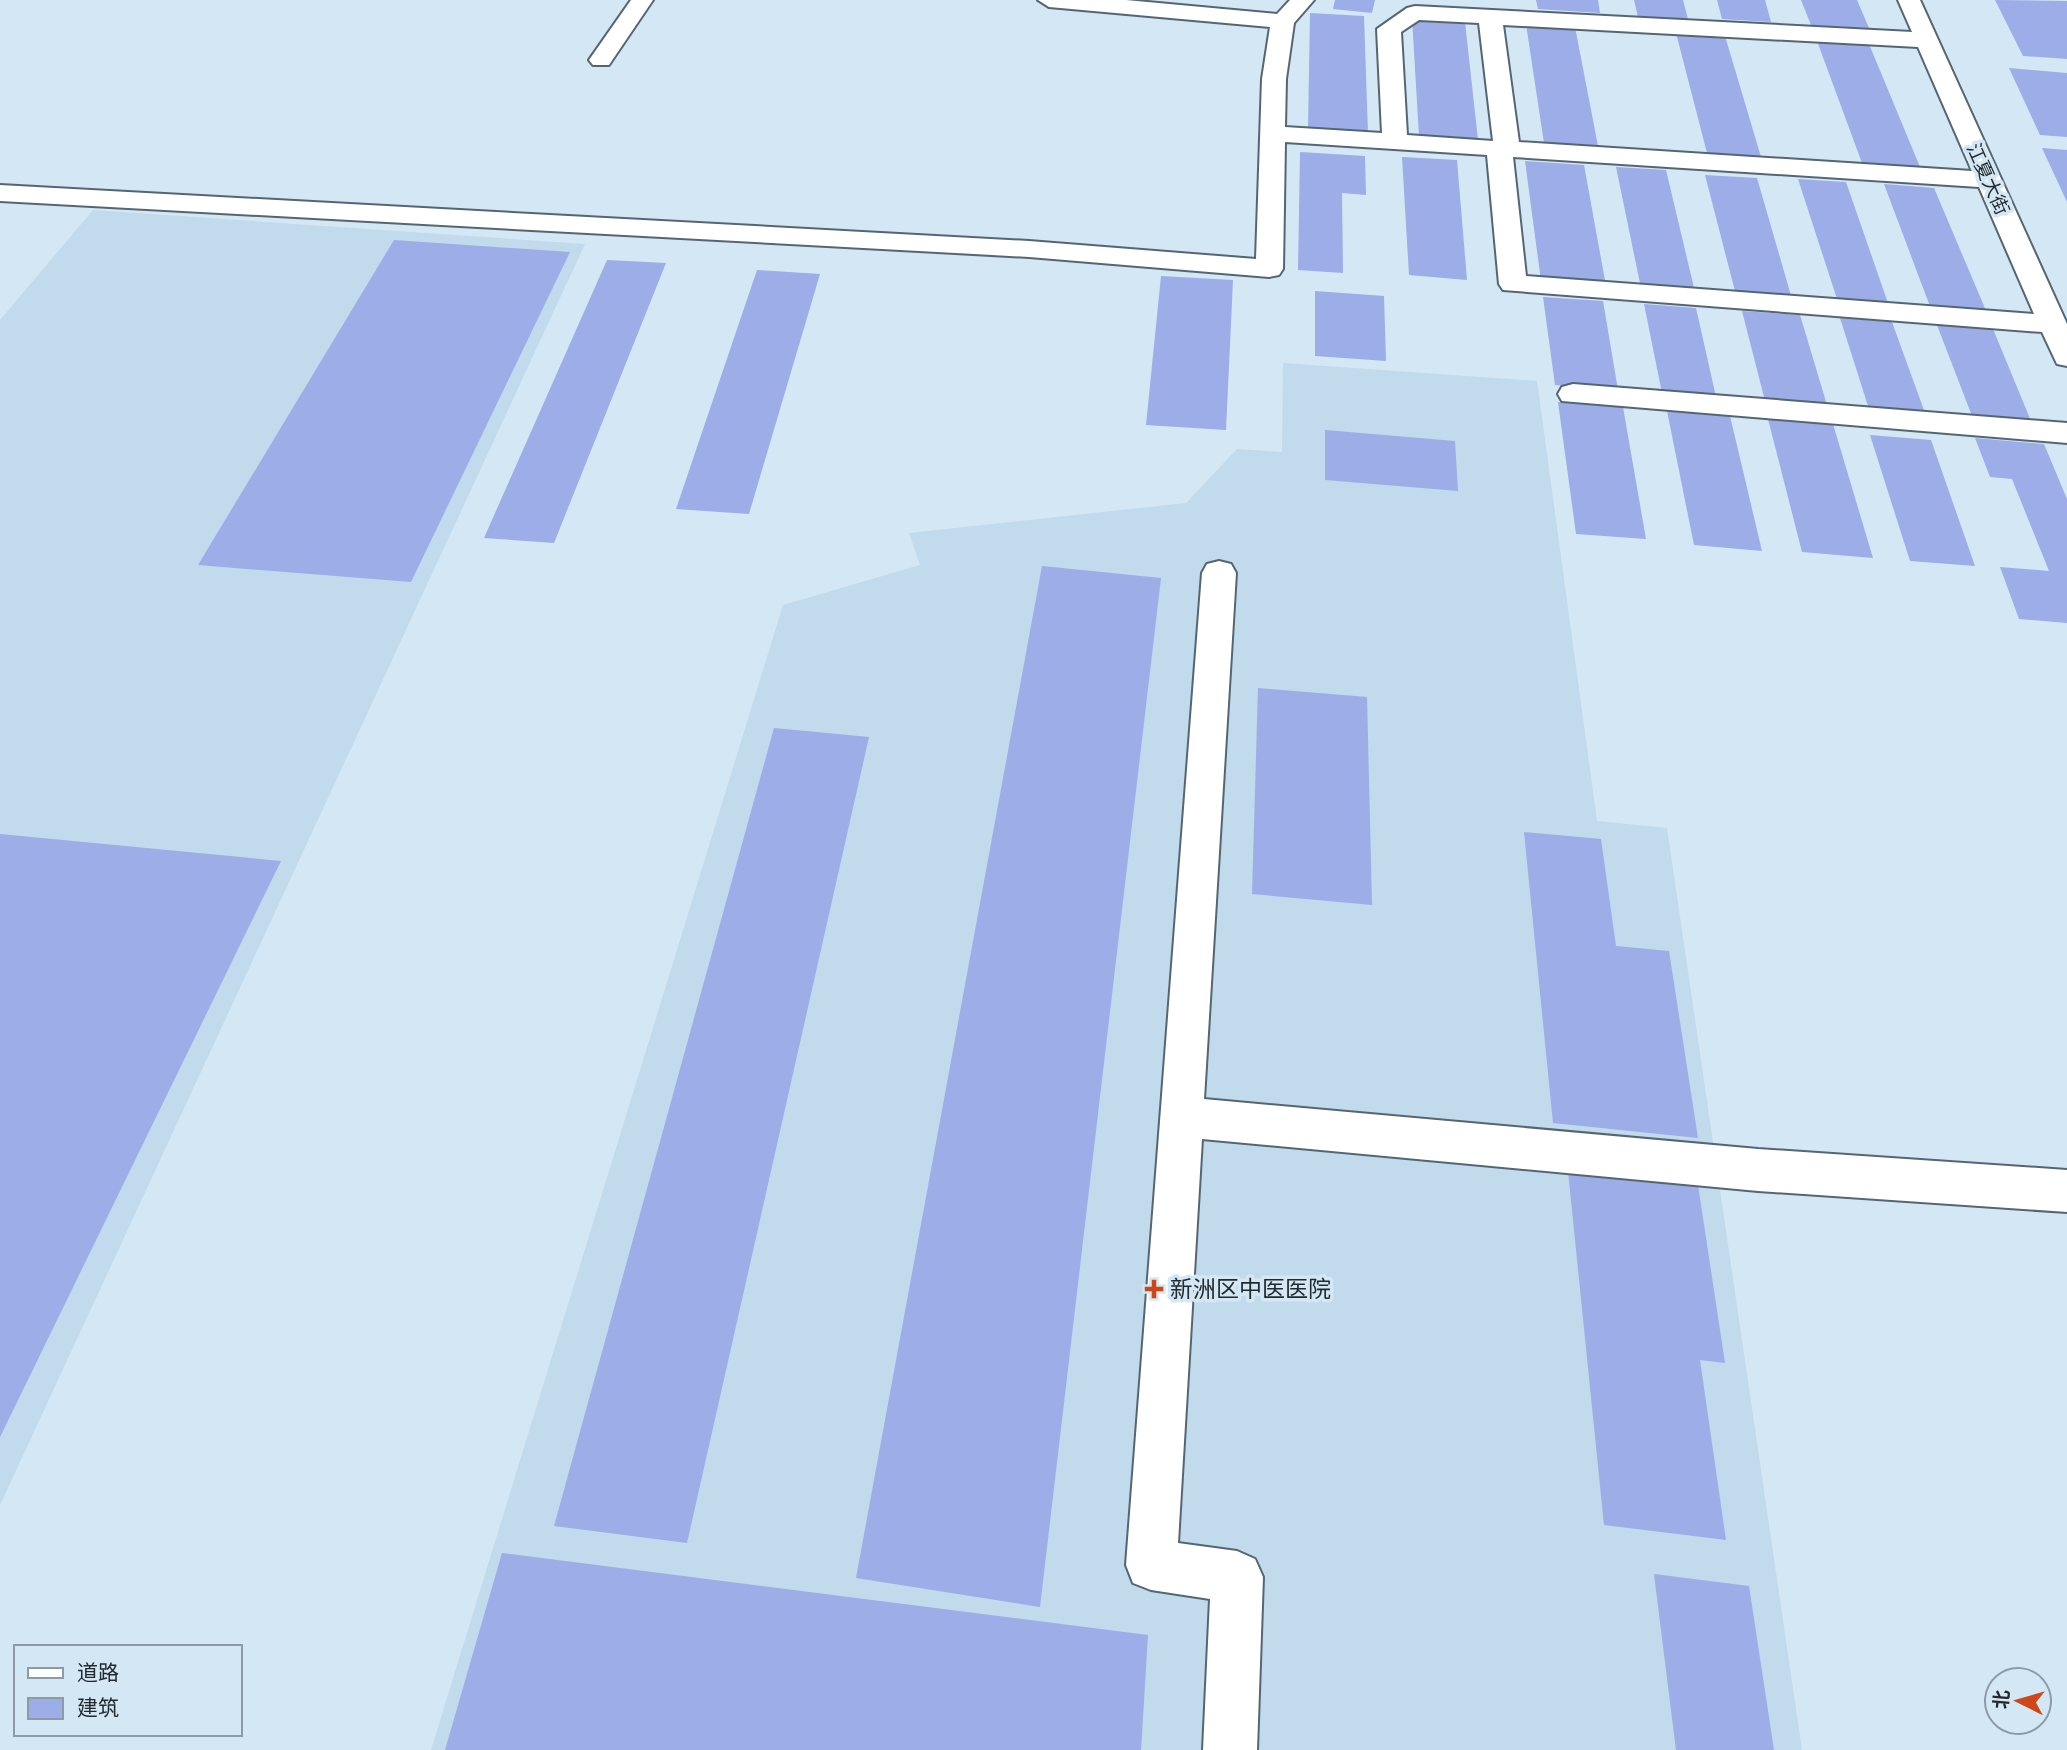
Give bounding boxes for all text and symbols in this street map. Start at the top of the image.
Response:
street label: 江夏大街 [1963,140,2013,218]
place label: 新洲区中医医院 [1170,1276,1331,1302]
marker: 新洲区中医医院 [1144,1279,1164,1299]
legend [14,1645,242,1736]
text: 道路 [77,1661,119,1685]
north arrow [1983,1666,2053,1736]
text: 北 [1990,1689,2013,1710]
text: 建筑 [77,1696,119,1720]

